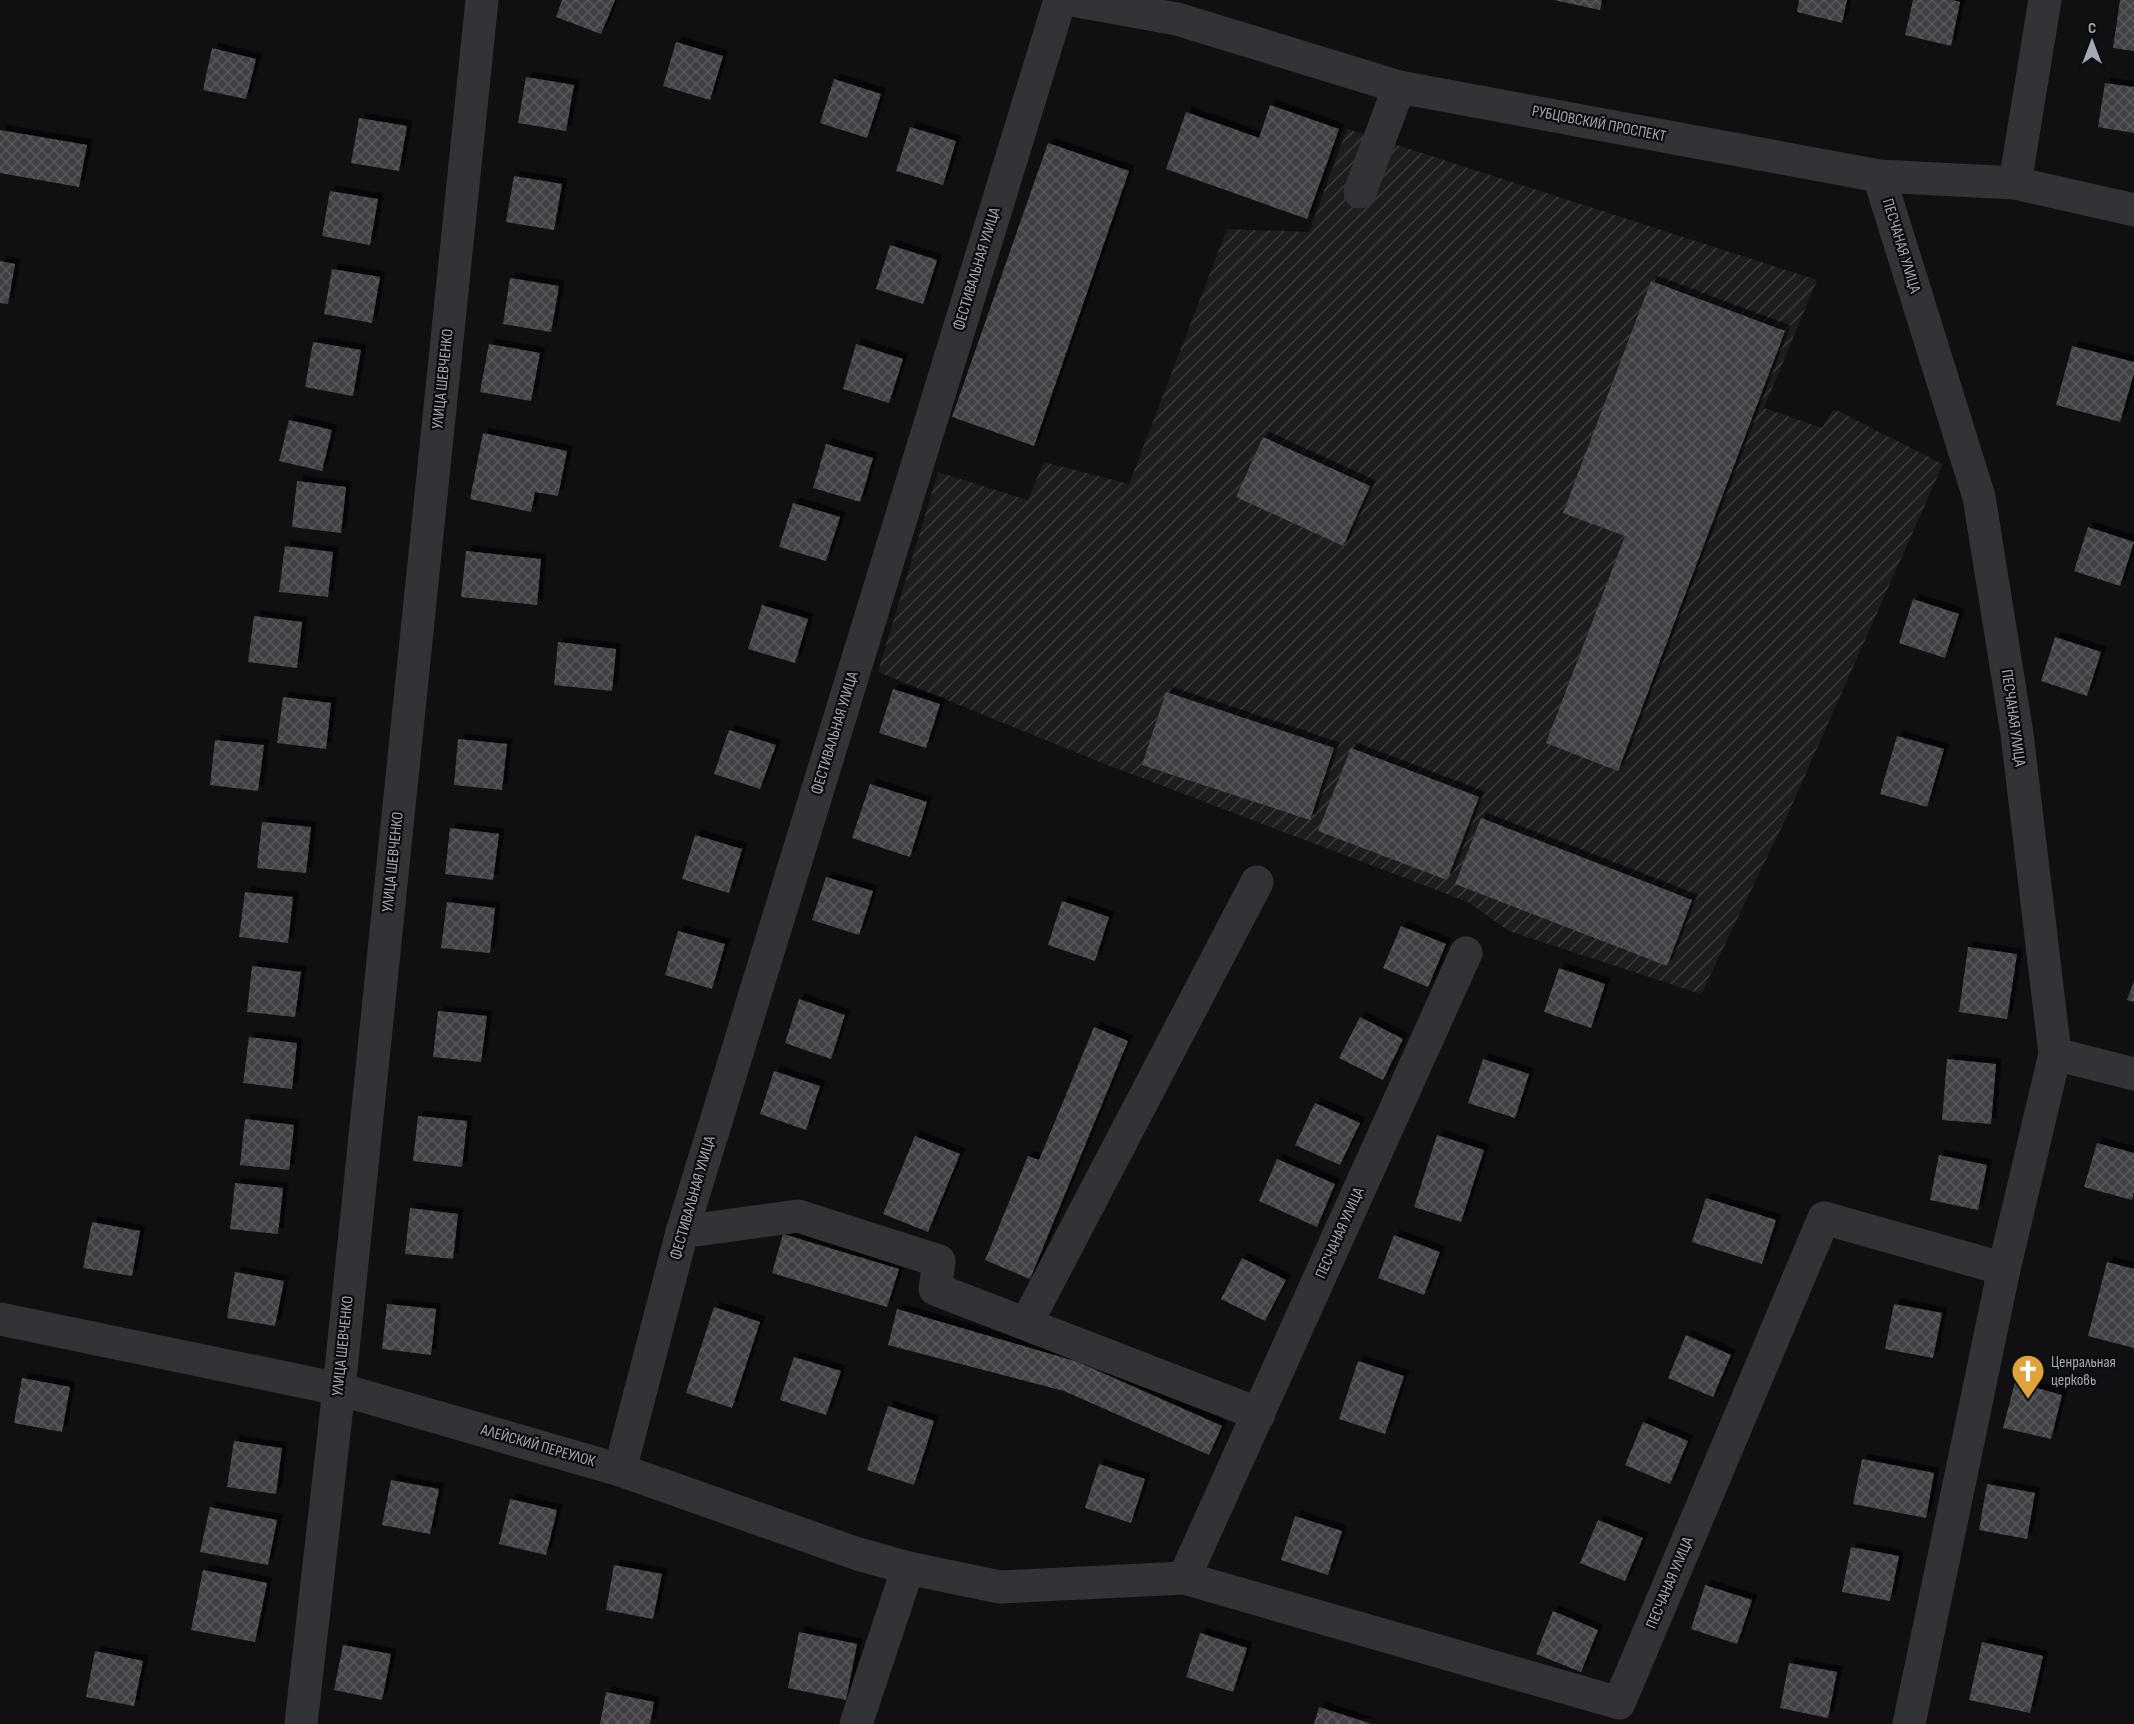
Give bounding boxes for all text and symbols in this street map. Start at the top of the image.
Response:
north arrow [2062,12,2122,72]
text: С [2088,19,2096,38]
street label: РУБЦОВСКИЙ ПРОСПЕКТ [1530,102,1668,146]
street label: ПЕСЧАНАЯ УЛИЦА [1878,196,1924,296]
street label: ФЕСТИВАЛЬНАЯ УЛИЦА [949,205,1005,333]
street label: УЛИЦА ШЕВЧЕНКО [428,328,458,430]
street label: ПЕСЧАНАЯ УЛИЦА [1997,668,2029,768]
street label: ФЕСТИВАЛЬНАЯ УЛИЦА [807,669,863,797]
street label: УЛИЦА ШЕВЧЕНКО [378,811,408,913]
street label: ФЕСТИВАЛЬНАЯ УЛИЦА [666,1134,720,1262]
street label: ПЕСЧАНАЯ УЛИЦА [1311,1184,1369,1281]
street label: УЛИЦА ШЕВЧЕНКО [328,1295,358,1397]
church icon: Ценральная церковь [2010,1353,2046,1400]
place label: Ценральная церковь [2051,1353,2116,1390]
street label: АЛЕЙСКИЙ ПЕРЕУЛОК [478,1420,598,1472]
street label: ПЕСЧАНАЯ УЛИЦА [1642,1534,1698,1632]

